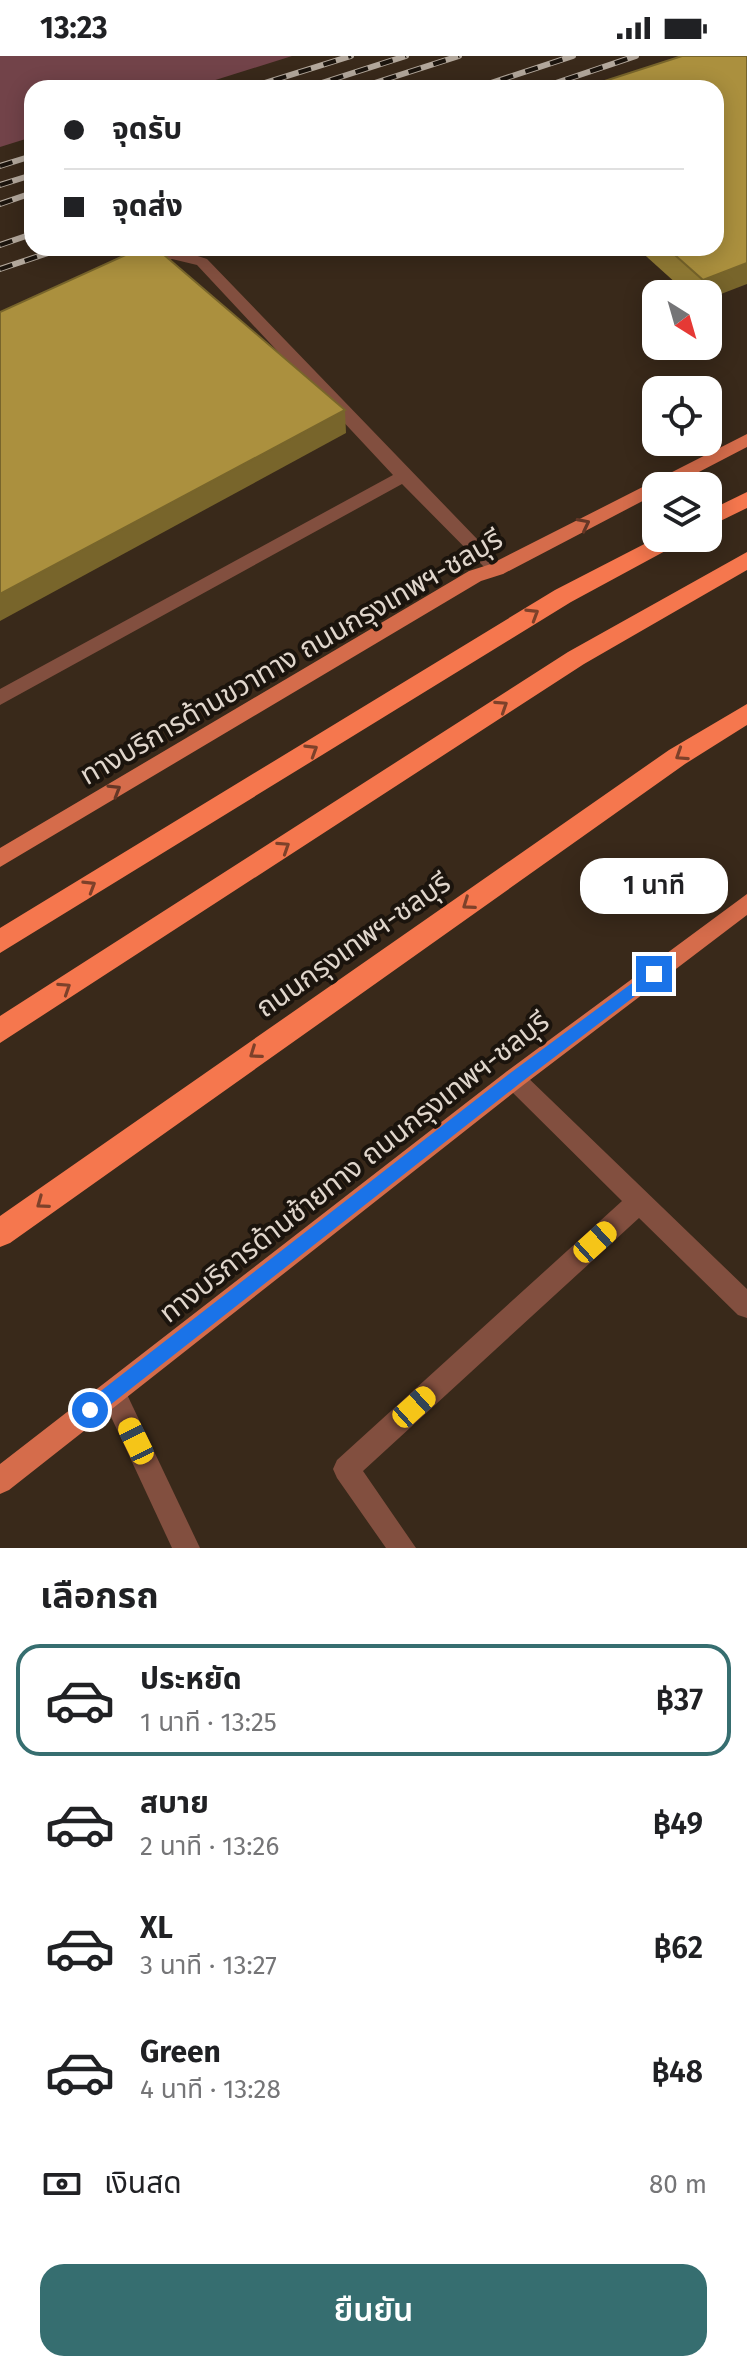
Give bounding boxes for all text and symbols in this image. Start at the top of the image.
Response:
text: 13:23 [40,10,108,46]
text: จุดรับ [112,111,182,147]
text: จุดส่ง [112,188,183,224]
north arrow [642,280,722,360]
map controls [642,280,722,552]
button: locate [642,376,722,456]
button: layers [642,472,722,552]
one-way arrow [576,518,591,533]
street label: ทางบริการด้านขวาทาง ถนนกรุงเทพฯ-ชลบุรี [74,522,508,792]
one-way arrow [524,608,539,624]
one-way arrow [493,700,508,715]
one-way arrow [303,745,318,760]
one-way arrow [675,745,690,760]
one-way arrow [106,784,121,800]
one-way arrow [275,842,290,857]
callout: 1 นาที [580,858,728,914]
street label: ถนนกรุงเทพฯ-ชลบุรี [250,866,456,1024]
text: 1 นาที [623,870,685,901]
one-way arrow [81,881,96,896]
one-way arrow [462,894,476,909]
route end [636,956,672,992]
one-way arrow [57,983,71,998]
street label: ทางบริการด้านซ้ายทาง ถนนกรุงเทพฯ-ชลบุรี [153,1005,555,1329]
one-way arrow [249,1043,263,1058]
one-way arrow [37,1193,51,1208]
car [569,1217,621,1267]
car [388,1382,440,1432]
route start [72,1392,108,1428]
car [115,1414,157,1468]
text: เลือกรถ [40,1574,159,1618]
text: ประหยัด [140,1661,242,1697]
icon: car [44,1664,116,1736]
text: ฿37 [656,1682,703,1718]
text: 1 นาที · 13:25 [140,1707,277,1738]
text: สบาย [140,1785,209,1821]
icon: car [44,1788,116,1860]
text: ฿49 [653,1806,703,1842]
text: 2 นาที · 13:26 [140,1831,279,1862]
text: XL [140,1910,173,1946]
icon: car [44,1912,116,1984]
text: ฿62 [653,1930,703,1966]
text: 3 นาที · 13:27 [140,1950,277,1981]
text: Green [140,2034,221,2070]
icon: car [44,2036,116,2108]
text: ฿48 [651,2054,703,2090]
text: 4 นาที · 13:28 [140,2074,281,2105]
icon: cash [40,2162,84,2206]
text: เงินสด [104,2165,182,2201]
text: 80 m [649,2169,707,2200]
button: ยืนยัน [40,2264,707,2356]

